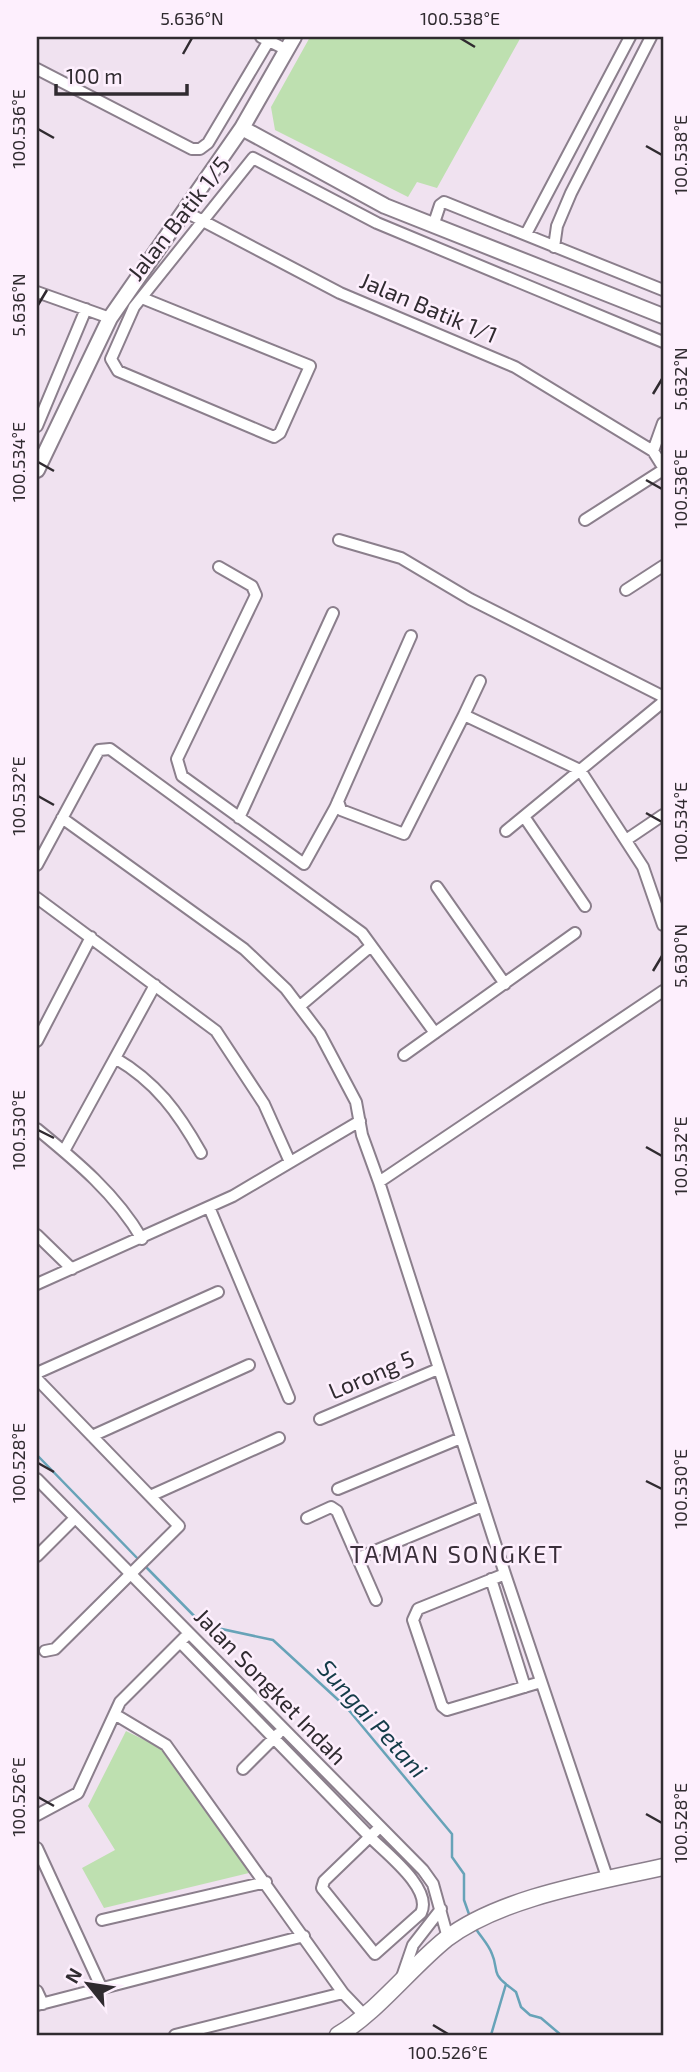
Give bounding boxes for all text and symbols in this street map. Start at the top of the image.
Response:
text: 5.636°N [160,7,224,29]
text: 100.538°E [420,7,500,29]
scale bar [56,52,187,96]
text: 100 m [66,63,123,88]
text: 100.536°E [7,89,29,169]
text: 100.538°E [669,115,691,195]
street label: Jalan Batik 1/5 [121,150,235,286]
street label: Jalan Batik 1/1 [356,265,502,349]
text: 5.636°N [7,273,29,337]
text: 5.632°N [669,347,691,411]
text: 100.534°E [7,422,29,502]
text: 100.536°E [669,449,691,529]
text: 100.532°E [7,756,29,836]
text: 100.534°E [669,782,691,862]
text: 5.630°N [669,924,691,988]
text: 100.530°E [7,1090,29,1170]
text: 100.532°E [669,1116,691,1196]
street label: Lorong 5 [324,1343,418,1405]
text: 100.528°E [7,1423,29,1503]
text: 100.530°E [669,1449,691,1529]
district label: TAMAN SONGKET [350,1539,564,1568]
street label: Jalan Songket Indah [189,1602,353,1770]
water label: Sungai Petani [312,1653,434,1783]
text: 100.526°E [7,1757,29,1837]
text: 100.528°E [669,1783,691,1863]
north arrow [52,1950,122,2020]
text: N [59,1964,86,1987]
text: 100.526°E [408,2041,488,2063]

